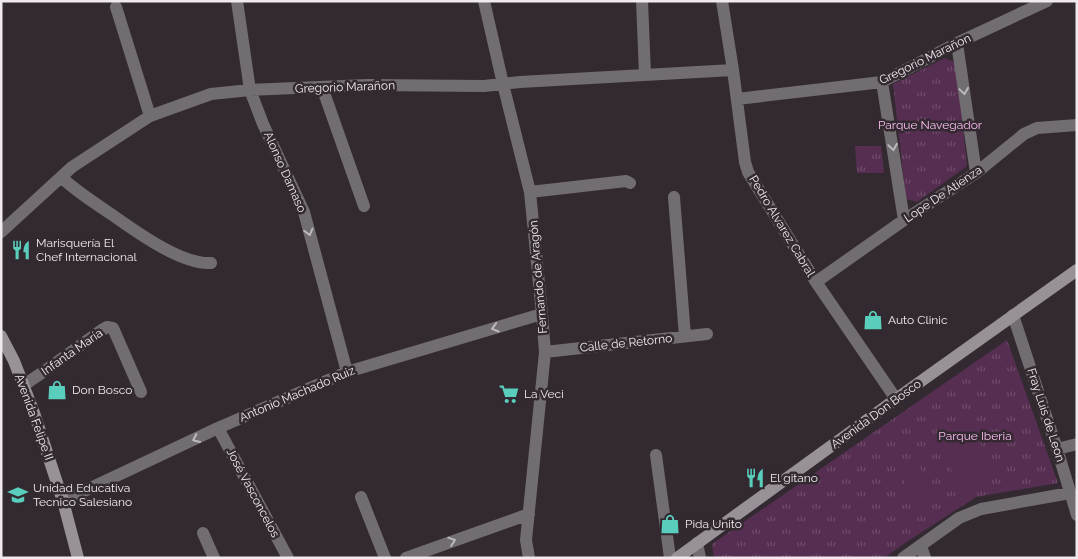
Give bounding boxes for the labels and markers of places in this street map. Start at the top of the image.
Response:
place label: Marisquería El Chef Internacional [36,236,137,264]
restaurant icon: Marisquería El Chef Internacional [10,239,32,261]
shop icon: Auto Clinic [862,309,884,331]
place label: Auto Clinic [888,313,948,327]
shop icon: Don Bosco [46,379,68,401]
place label: Don Bosco [72,383,132,397]
supermarket icon: La Veci [498,383,520,405]
place label: La Veci [524,387,564,401]
restaurant icon: El gitano [744,467,766,489]
place label: El gitano [770,471,818,485]
place label: Unidad Educativa Tecnico Salesiano [33,481,132,509]
school or university icon: Unidad Educativa Tecnico Salesiano [7,484,29,506]
shop icon: Pida Unito [659,513,681,535]
place label: Pida Unito [685,517,742,531]

